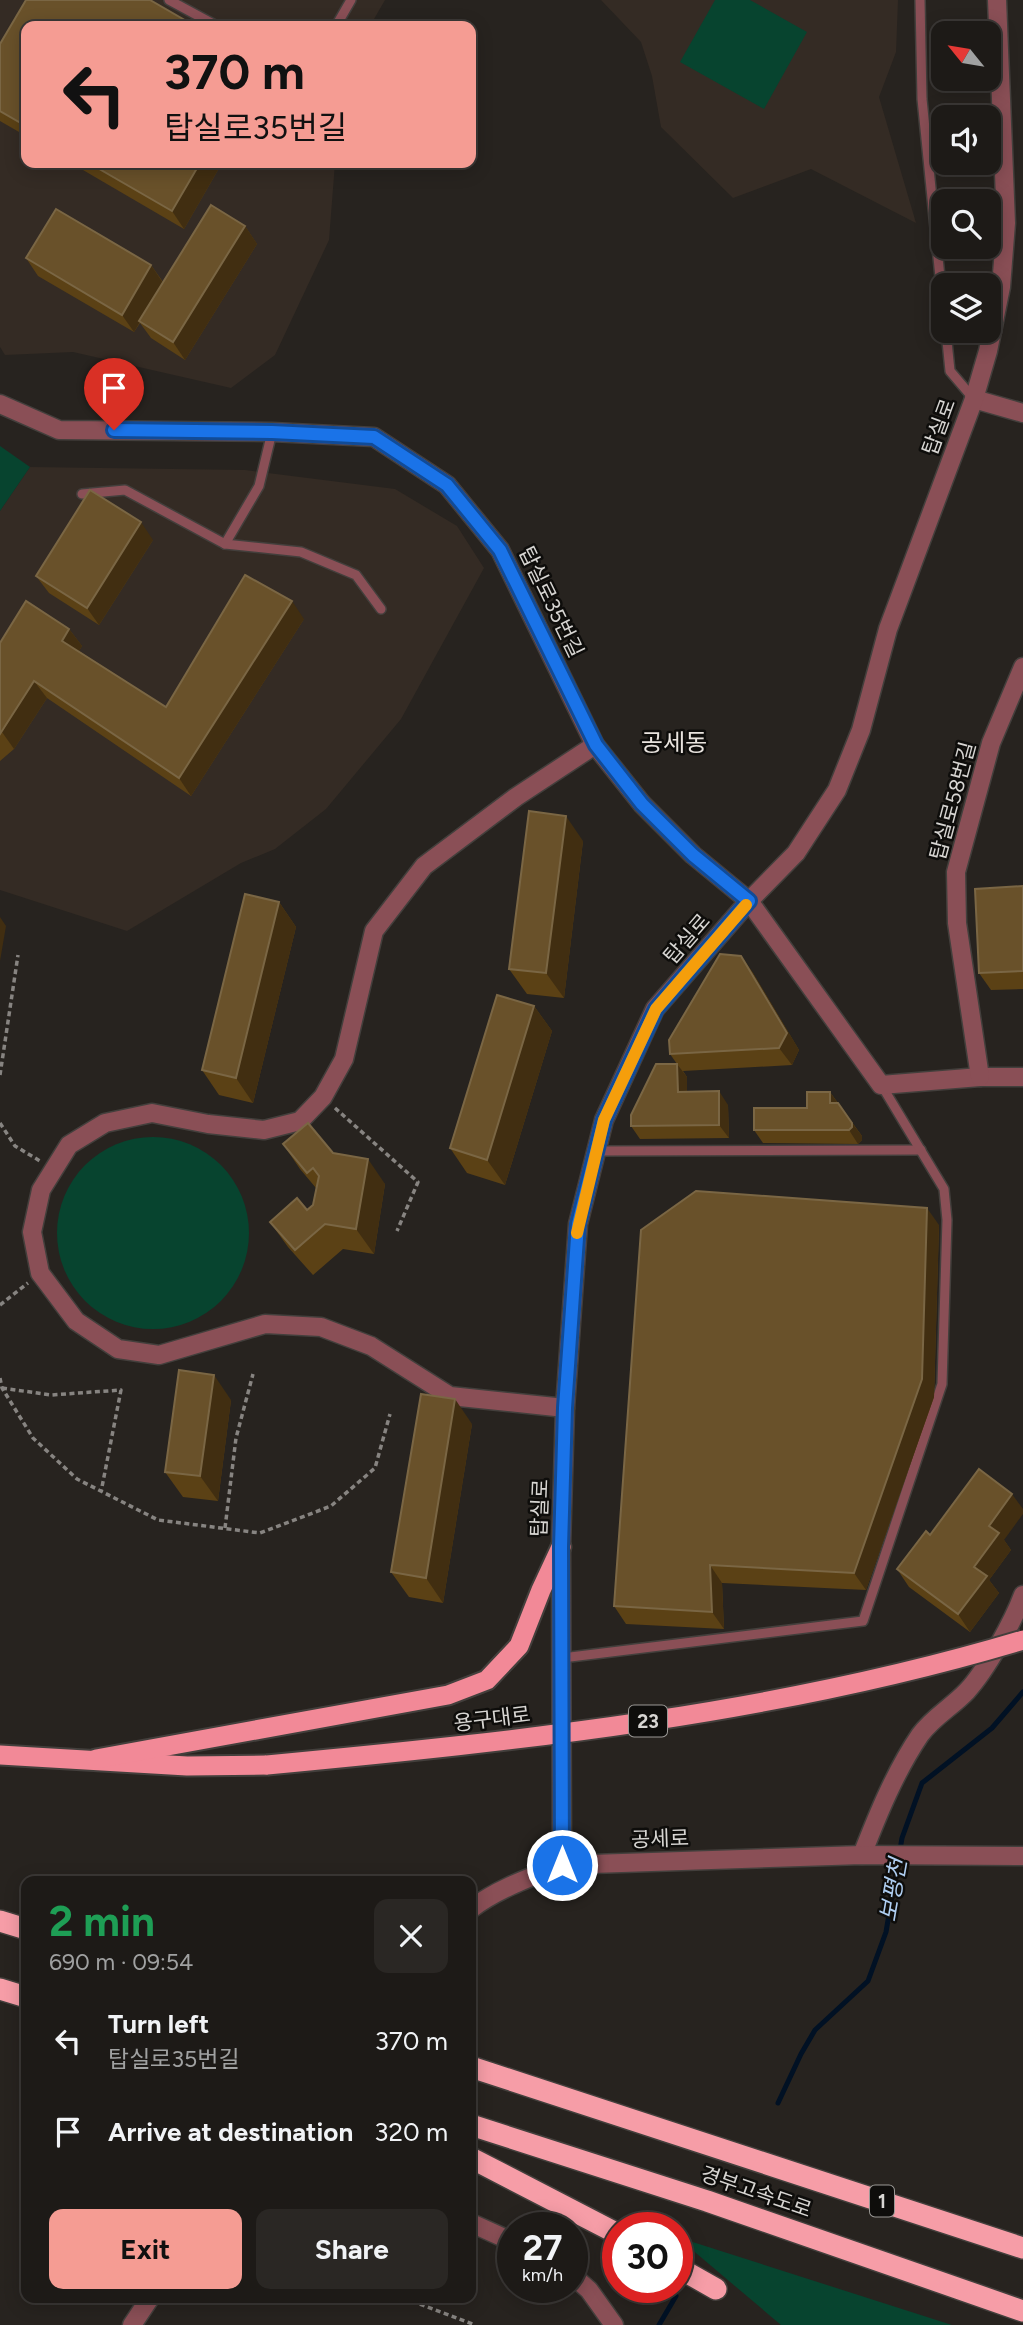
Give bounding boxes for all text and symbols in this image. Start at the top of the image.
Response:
north arrow [931,21,1001,91]
map controls [931,21,1001,343]
text: 370 m [164,42,305,101]
icon: left [49,49,140,140]
button: sound [931,105,1001,175]
text: 탑실로35번길 [164,109,347,147]
button: search [931,189,1001,259]
button: layers [931,273,1001,343]
pin [84,358,144,430]
icon: arrive [95,369,133,407]
street label: 탑실로 [917,395,960,458]
street label: 탑실로35번길 [514,542,589,661]
district label: 공세동 [641,728,707,757]
street label: 탑실로58번길 [925,739,980,863]
street label: 탑실로 [658,909,715,969]
street label: 탑실로 [526,1479,553,1537]
street label: 용구대로 [452,1701,532,1736]
road number: 23 [629,1706,667,1736]
street label: 공세로 [631,1825,689,1852]
position arrow [525,1828,599,1902]
water label: 보평천 [874,1854,913,1924]
text: 2 min [49,1896,155,1947]
button: close [374,1899,448,1973]
text: 690 m · 09:54 [49,1948,193,1976]
text: Turn left [108,2008,209,2040]
icon: left [49,2022,87,2060]
text: 370 m [375,2025,448,2057]
text: 탑실로35번길 [108,2045,240,2073]
icon: arrive [49,2113,87,2151]
text: Arrive at destination [108,2116,353,2148]
text: 320 m [374,2116,448,2148]
street label: 경부고속도로 [697,2161,815,2222]
road number: 1 [870,2186,894,2216]
button: Exit [49,2209,242,2289]
button: Share [256,2209,448,2289]
speed limit sign: 30 [602,2212,693,2303]
text: 27 [523,2227,562,2269]
text: km/h [522,2264,563,2286]

